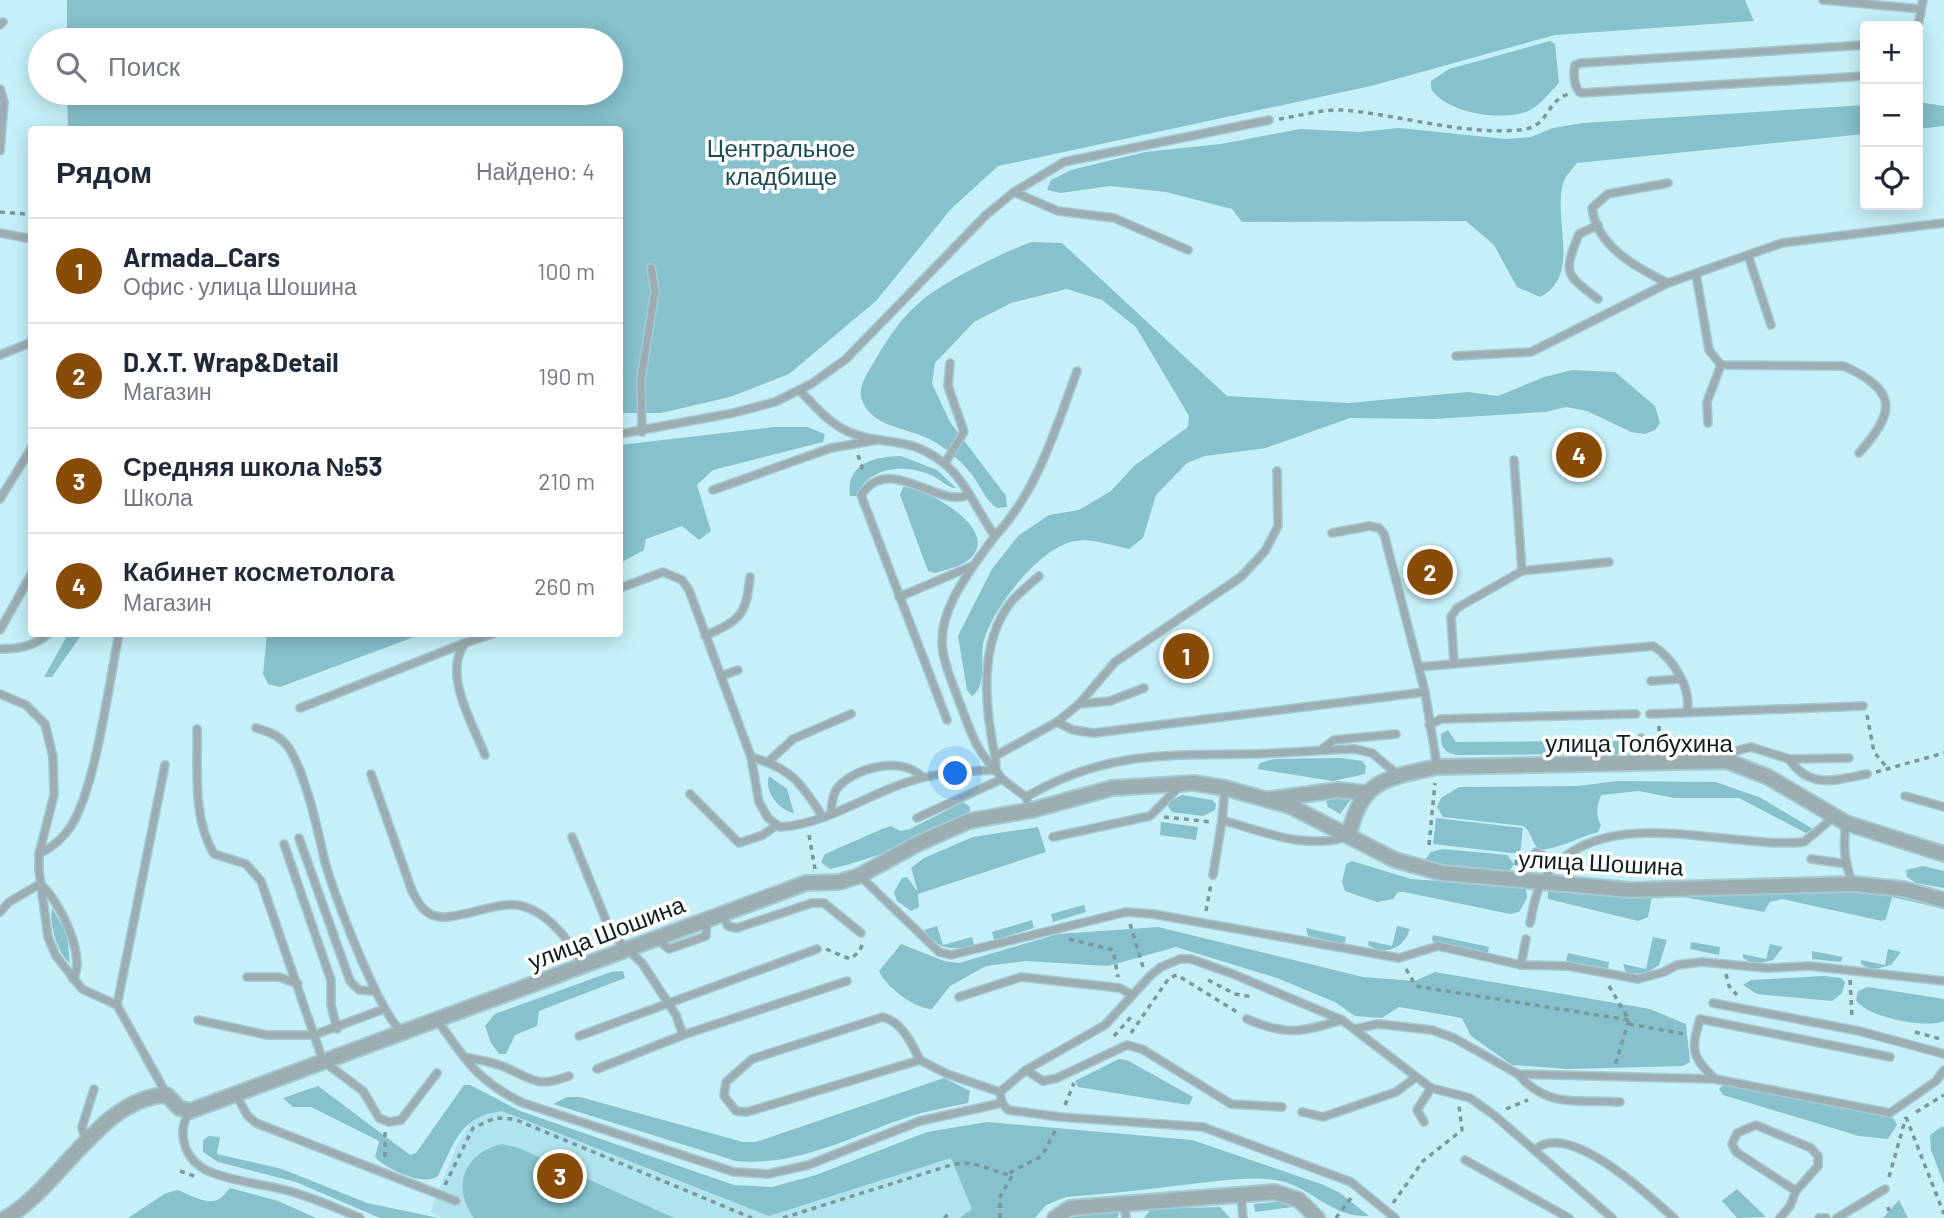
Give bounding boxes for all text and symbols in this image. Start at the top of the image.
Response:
map controls [1860,21,1923,210]
button: + [1860,21,1923,84]
search box [28,28,623,105]
icon: search [52,48,90,86]
text: Поиск [108,50,180,81]
button: − [1860,84,1923,147]
park label: Центральное кладбище [707,133,855,190]
button: locate [1860,147,1923,210]
text: Рядом [56,153,152,189]
text: Найдено: 4 [476,157,595,185]
text: Armada_Cars [123,241,280,272]
text: 1 [75,257,83,285]
text: 100 m [537,257,595,285]
text: Офис · улица Шошина [123,272,357,300]
text: D.X.T. Wrap&Detail [123,346,339,377]
text: 2 [73,362,85,390]
text: 190 m [538,362,595,390]
text: Магазин [123,377,212,405]
pin: 4 [1556,429,1602,481]
text: Средняя школа №53 [123,450,383,481]
text: 3 [73,467,85,495]
text: 210 m [538,467,595,495]
text: Школа [123,483,193,511]
pin: 2 [1407,546,1453,598]
text: Кабинет косметолога [123,555,394,586]
text: 4 [72,572,86,600]
text: 260 m [534,572,595,600]
text: Магазин [123,588,212,616]
pin: 1 [1163,630,1209,682]
street label: улица Толбухина [1545,728,1733,757]
your location [938,756,972,790]
street label: улица Шошина [1518,843,1685,881]
street label: улица Шошина [524,889,689,975]
pin: 3 [537,1150,583,1202]

